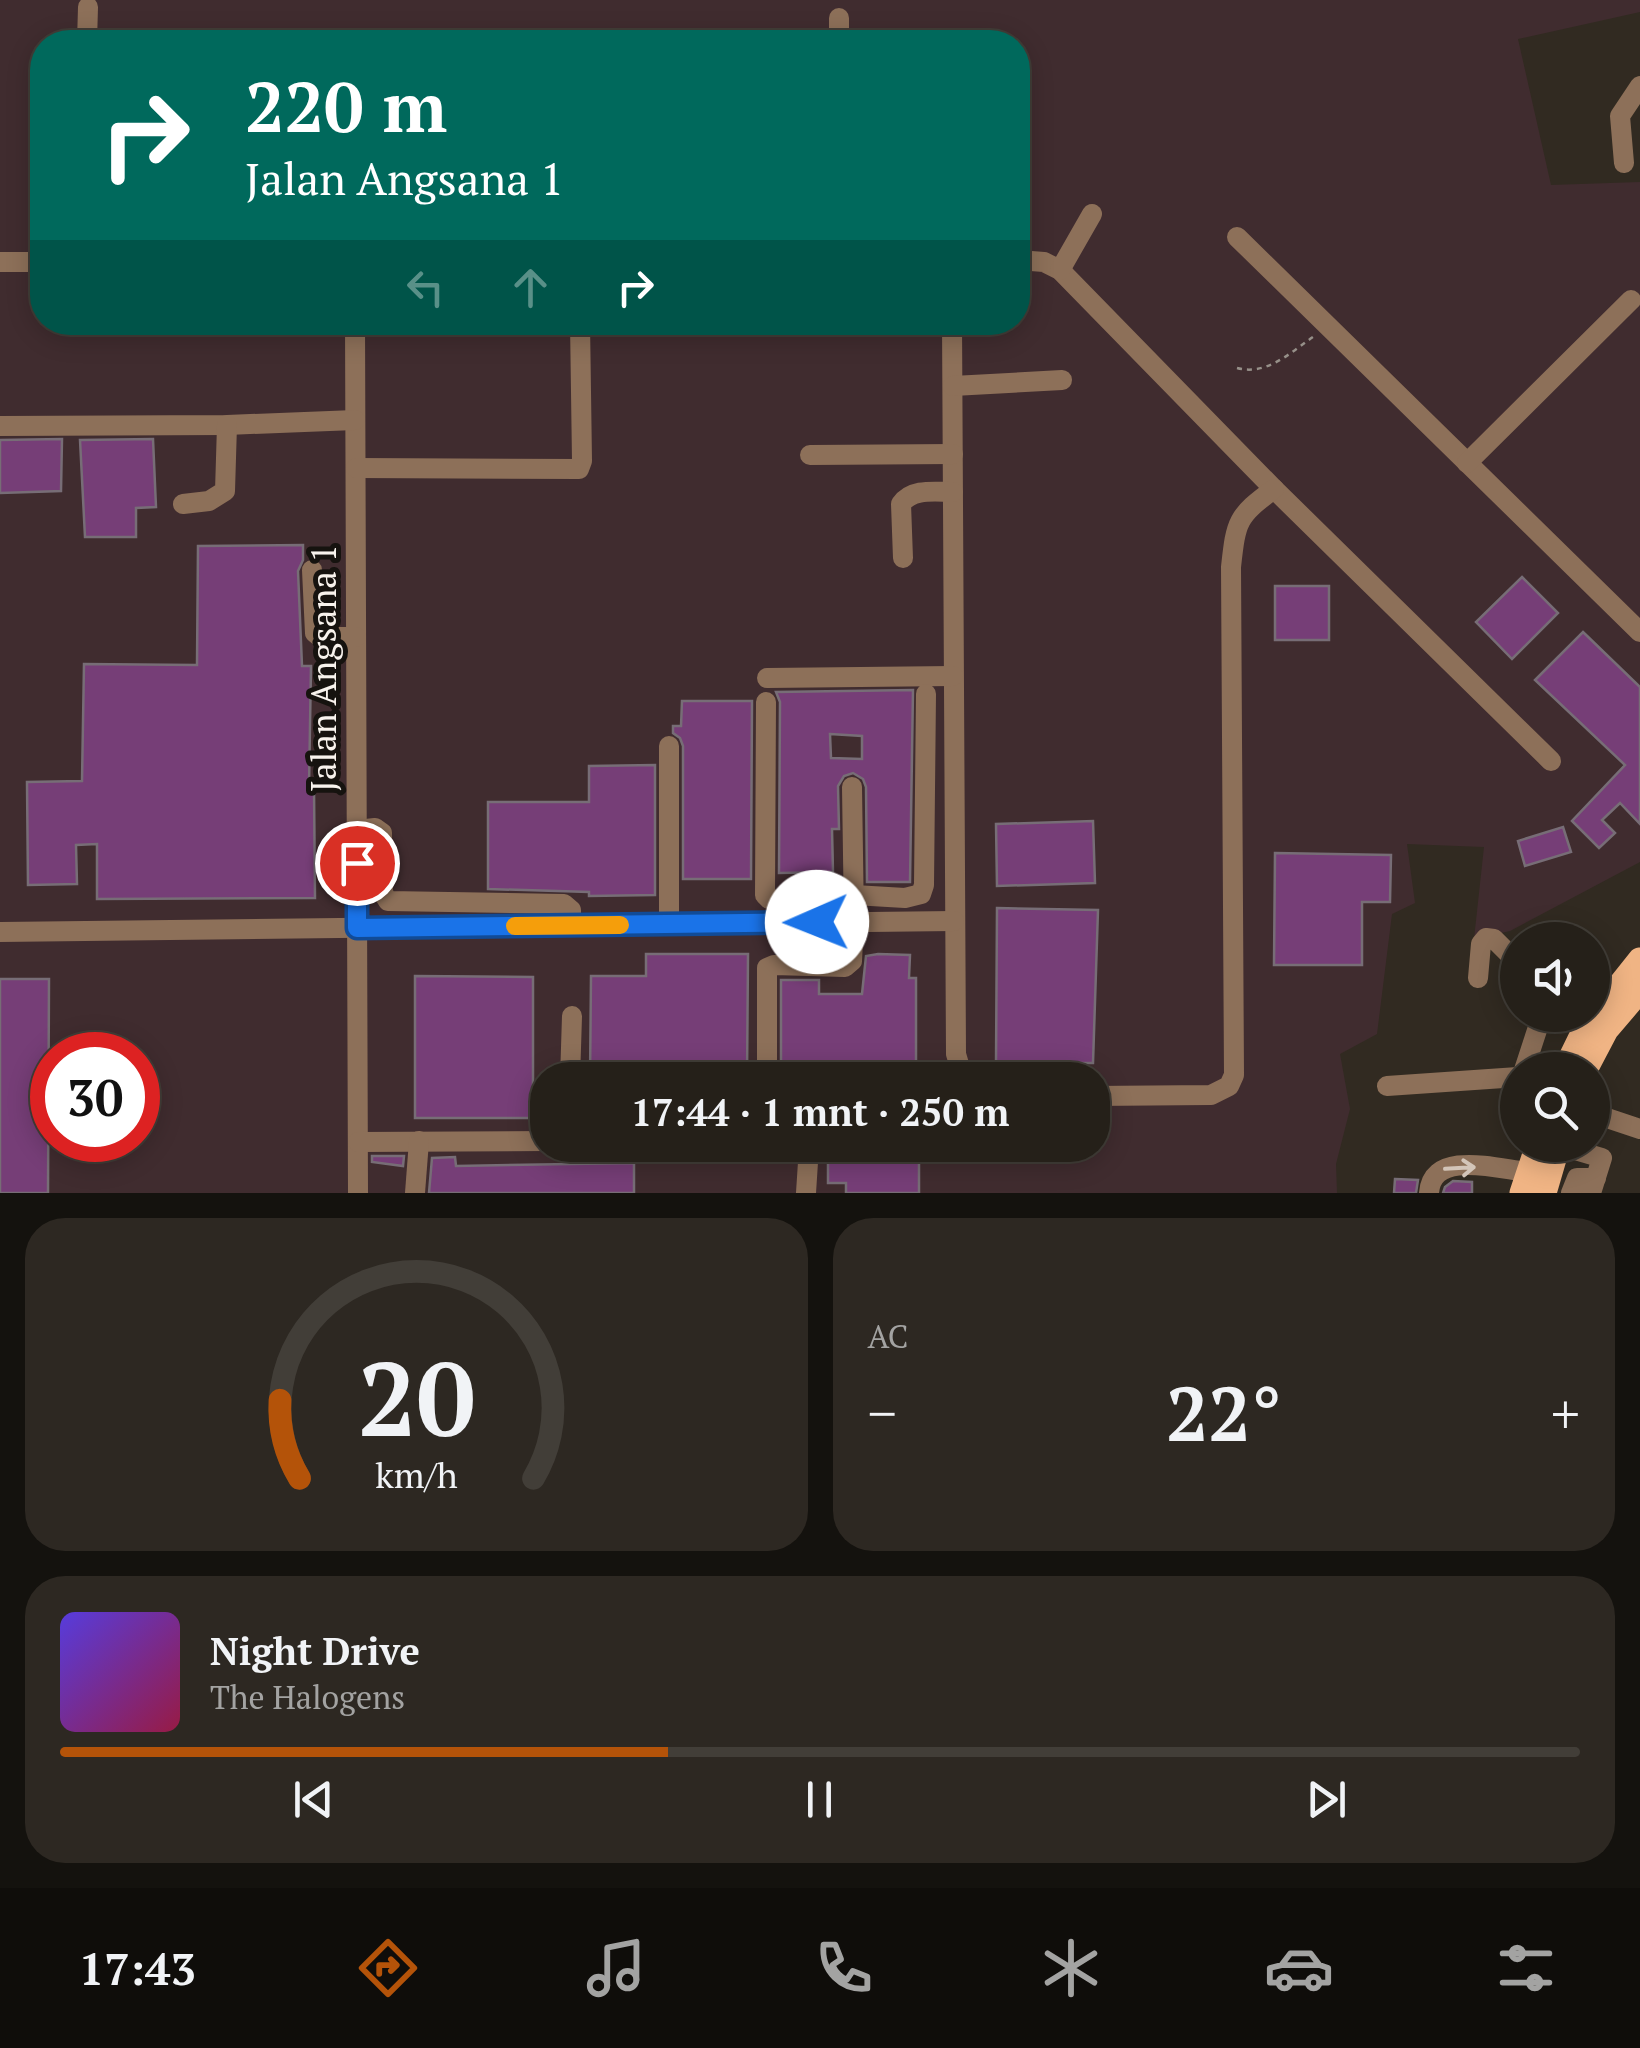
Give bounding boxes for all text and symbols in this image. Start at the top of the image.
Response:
text: 220 m [245,59,447,152]
icon: right [80,70,210,200]
text: Jalan Angsana 1 [245,148,564,208]
icon: left [398,260,453,315]
icon: ahead [503,260,558,315]
icon: right [608,260,663,315]
street label: Jalan Angsana 1 [300,544,346,792]
pin [315,821,400,906]
icon: arrive [330,836,385,891]
position arrow [765,870,869,974]
map controls [1500,922,1610,1162]
button: sound [1500,922,1610,1032]
speed limit sign: 30 [30,1032,160,1162]
button: search [1500,1052,1610,1162]
text: 17:44 · 1 mnt · 250 m [631,1087,1009,1137]
one-way arrow [1443,1158,1476,1177]
text: AC [868,1315,908,1357]
text: 20 [357,1328,475,1466]
text: 22° [1166,1363,1282,1462]
text: − [868,1376,897,1449]
text: + [1551,1376,1580,1449]
text: km/h [375,1451,458,1498]
text: Night Drive [210,1626,420,1676]
text: The Halogens [210,1676,405,1718]
icon: previous [286,1772,341,1827]
icon: pause [792,1772,847,1827]
icon: next [1299,1772,1354,1827]
icon: directions [353,1933,423,2003]
icon: music [581,1933,651,2003]
icon: phone [809,1933,879,2003]
icon: climate [1036,1933,1106,2003]
icon: car [1264,1933,1334,2003]
icon: filters [1491,1933,1561,2003]
text: 17:43 [79,1938,196,1998]

